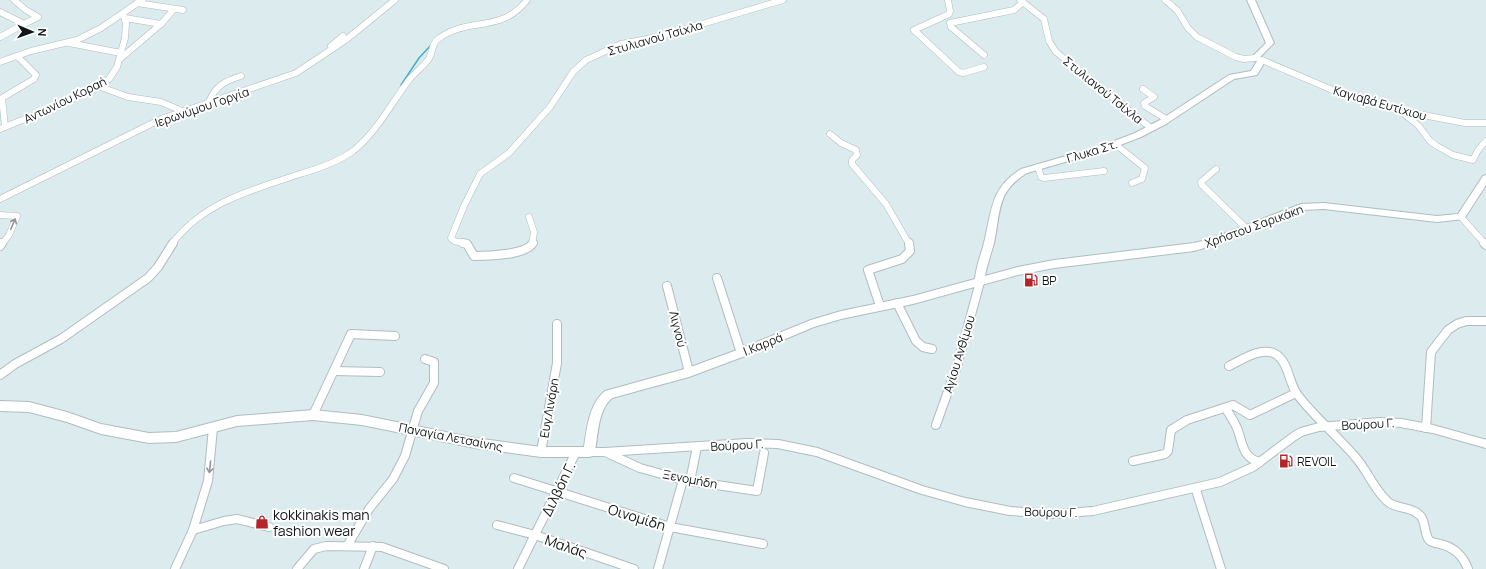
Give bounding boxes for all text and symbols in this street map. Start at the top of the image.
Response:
north arrow [12,12,52,52]
street label: Στυλιανού Τσίχλα [605,16,705,60]
text: N [35,28,50,37]
street label: Στυλιανού Τσίχλα [1059,52,1147,128]
street label: Αντωνίου Κοραή [21,73,109,127]
street label: Καγιαβά Ευτίχιου [1331,82,1429,124]
street label: Ιερωνύμου Γοργία [153,83,251,131]
street label: Γλυκα Στ. [1065,135,1119,167]
street label: Χρήστου Σαρικάκη [1202,200,1306,252]
one-way arrow [10,219,18,231]
fuel station icon: BP [1023,272,1039,288]
place label: BP [1042,272,1057,289]
street label: Λιγνού [665,309,691,349]
street label: Αγίου Ανθίμου [939,313,979,395]
street label: Ι.Καρρά [741,328,785,360]
street label: Ευγ.Λινάρη [535,377,563,439]
street label: Βούρου Γ. [1341,414,1395,434]
street label: Παναγία Λετσαίνης [397,419,505,455]
street label: Βούρου Γ. [710,435,764,455]
fuel station icon: REVOIL [1278,453,1294,469]
place label: REVOIL [1297,453,1336,470]
street label: Διλβόη Γ. [537,459,579,519]
one-way arrow [206,460,214,473]
street label: Ξενομήδη [661,465,719,493]
street label: Οινομίδη [606,499,668,535]
street label: Βούρου Γ. [1024,503,1078,521]
place label: kokkinakis man fashion wear [273,505,370,540]
shop icon: kokkinakis man fashion wear [254,514,270,530]
street label: Μαλάς [542,530,590,562]

